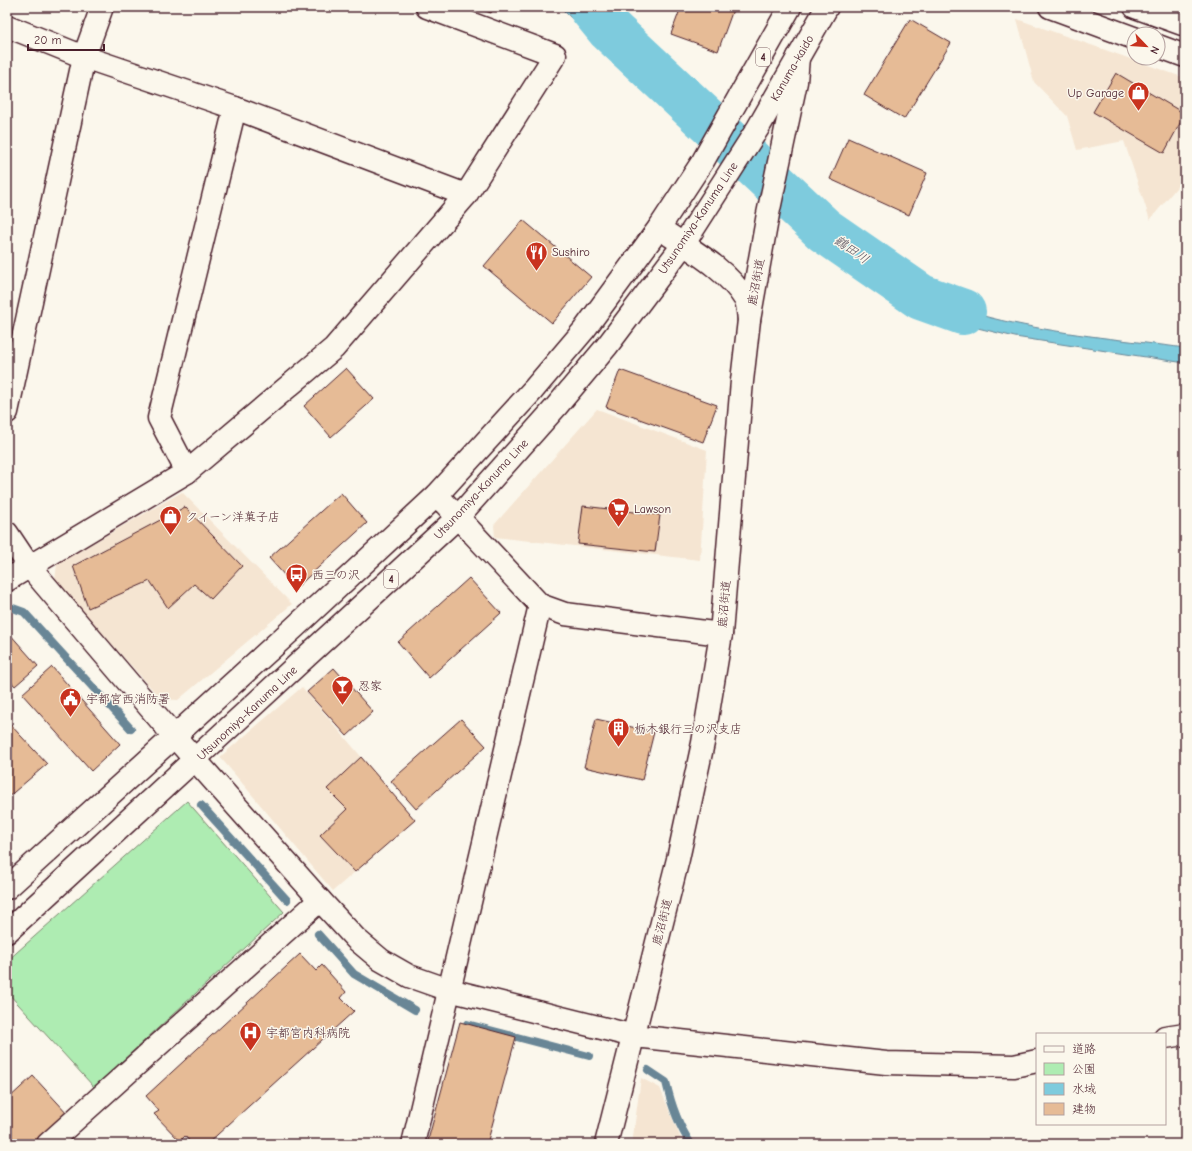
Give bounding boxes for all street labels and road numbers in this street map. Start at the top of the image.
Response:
street label: Kanuma-kaido [767,33,817,103]
road number: 4 [756,48,770,66]
street label: Utsunomiya-Kanuma Line [655,159,741,277]
street label: 鹿沼街道 [745,257,767,307]
street label: Utsunomiya-Kanuma Line [431,436,531,542]
road number: 4 [384,570,398,588]
street label: 鹿沼街道 [715,579,733,629]
street label: Utsunomiya-Kanuma Line [194,663,300,763]
street label: 鹿沼街道 [649,897,675,947]

